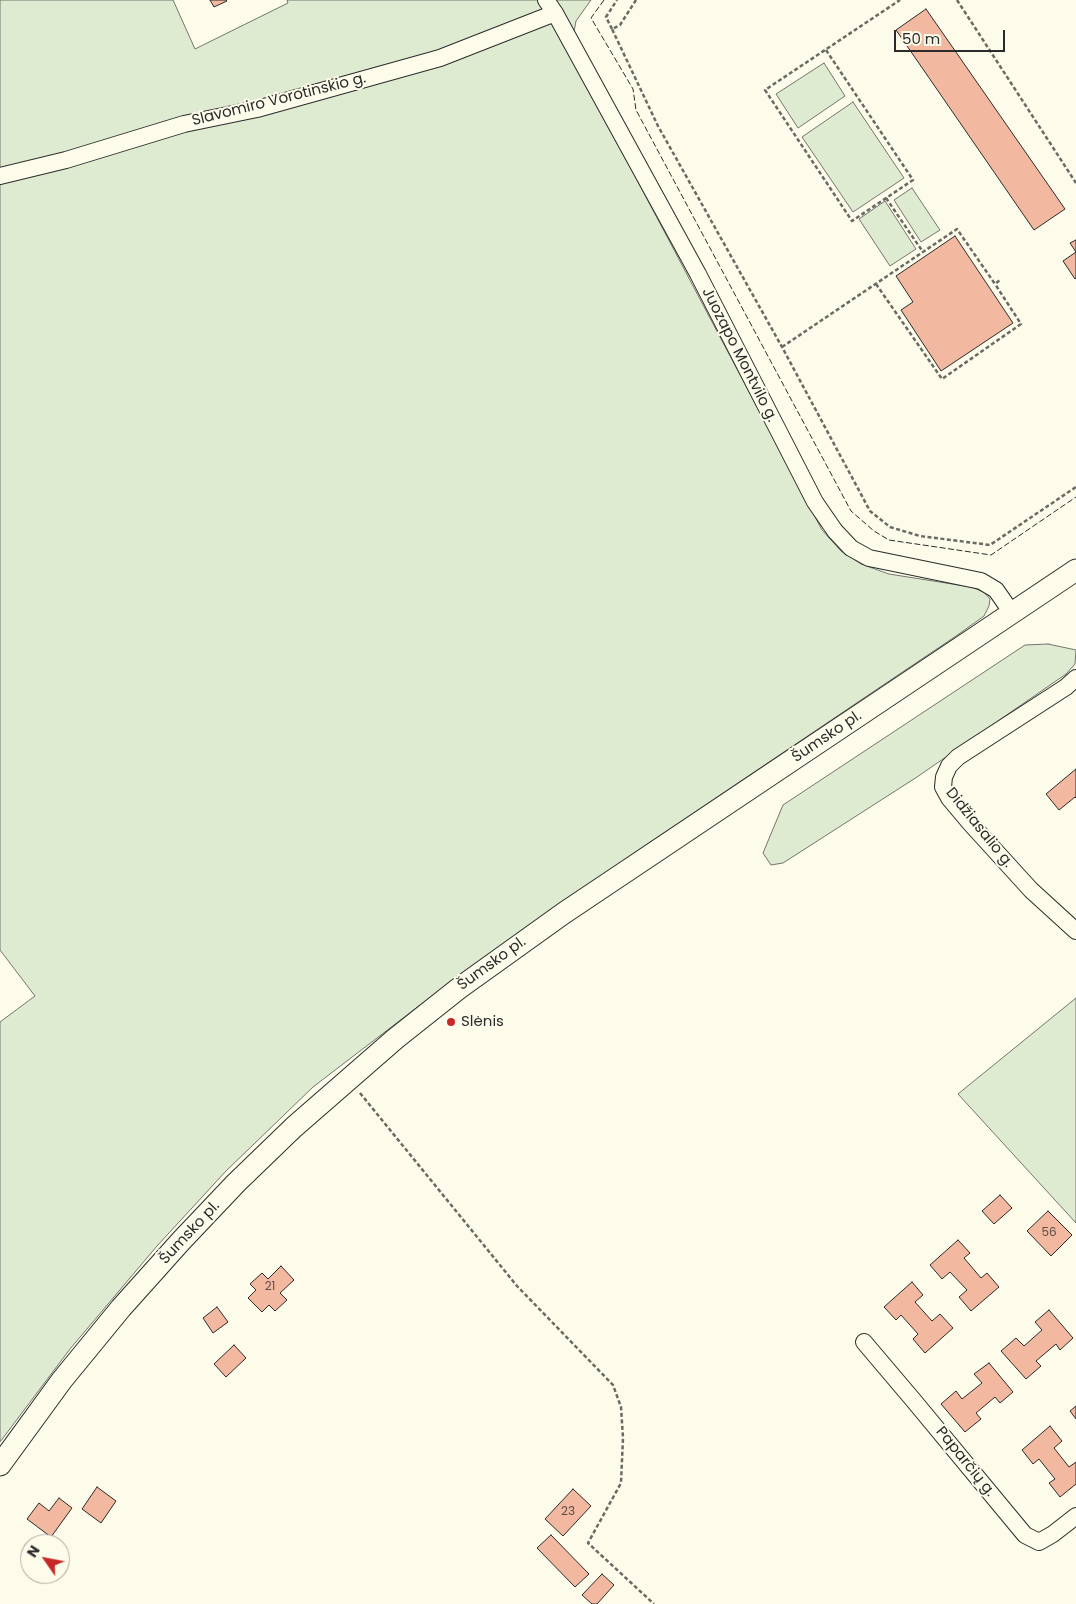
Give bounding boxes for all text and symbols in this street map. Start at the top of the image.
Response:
scale bar [896,20,1007,52]
text: 50 m [902,28,940,49]
street label: Slavomiro Vorotinskio g. [190,70,368,130]
street label: Juozapo Montvilo g. [697,285,781,425]
street label: Šumsko pl. [789,707,865,767]
street label: Didžiasalio g. [941,785,1017,871]
street label: Šumsko pl. [454,933,530,995]
place label: Slėnis [461,1013,504,1031]
marker: Slėnis [445,1016,457,1028]
street label: Šumsko pl. [156,1198,224,1268]
house number: 56 [1041,1226,1057,1240]
house number: 21 [265,1280,275,1294]
street label: Paparčių g. [931,1424,999,1500]
house number: 23 [561,1505,575,1519]
north arrow [20,1534,70,1584]
text: N [22,1542,45,1561]

